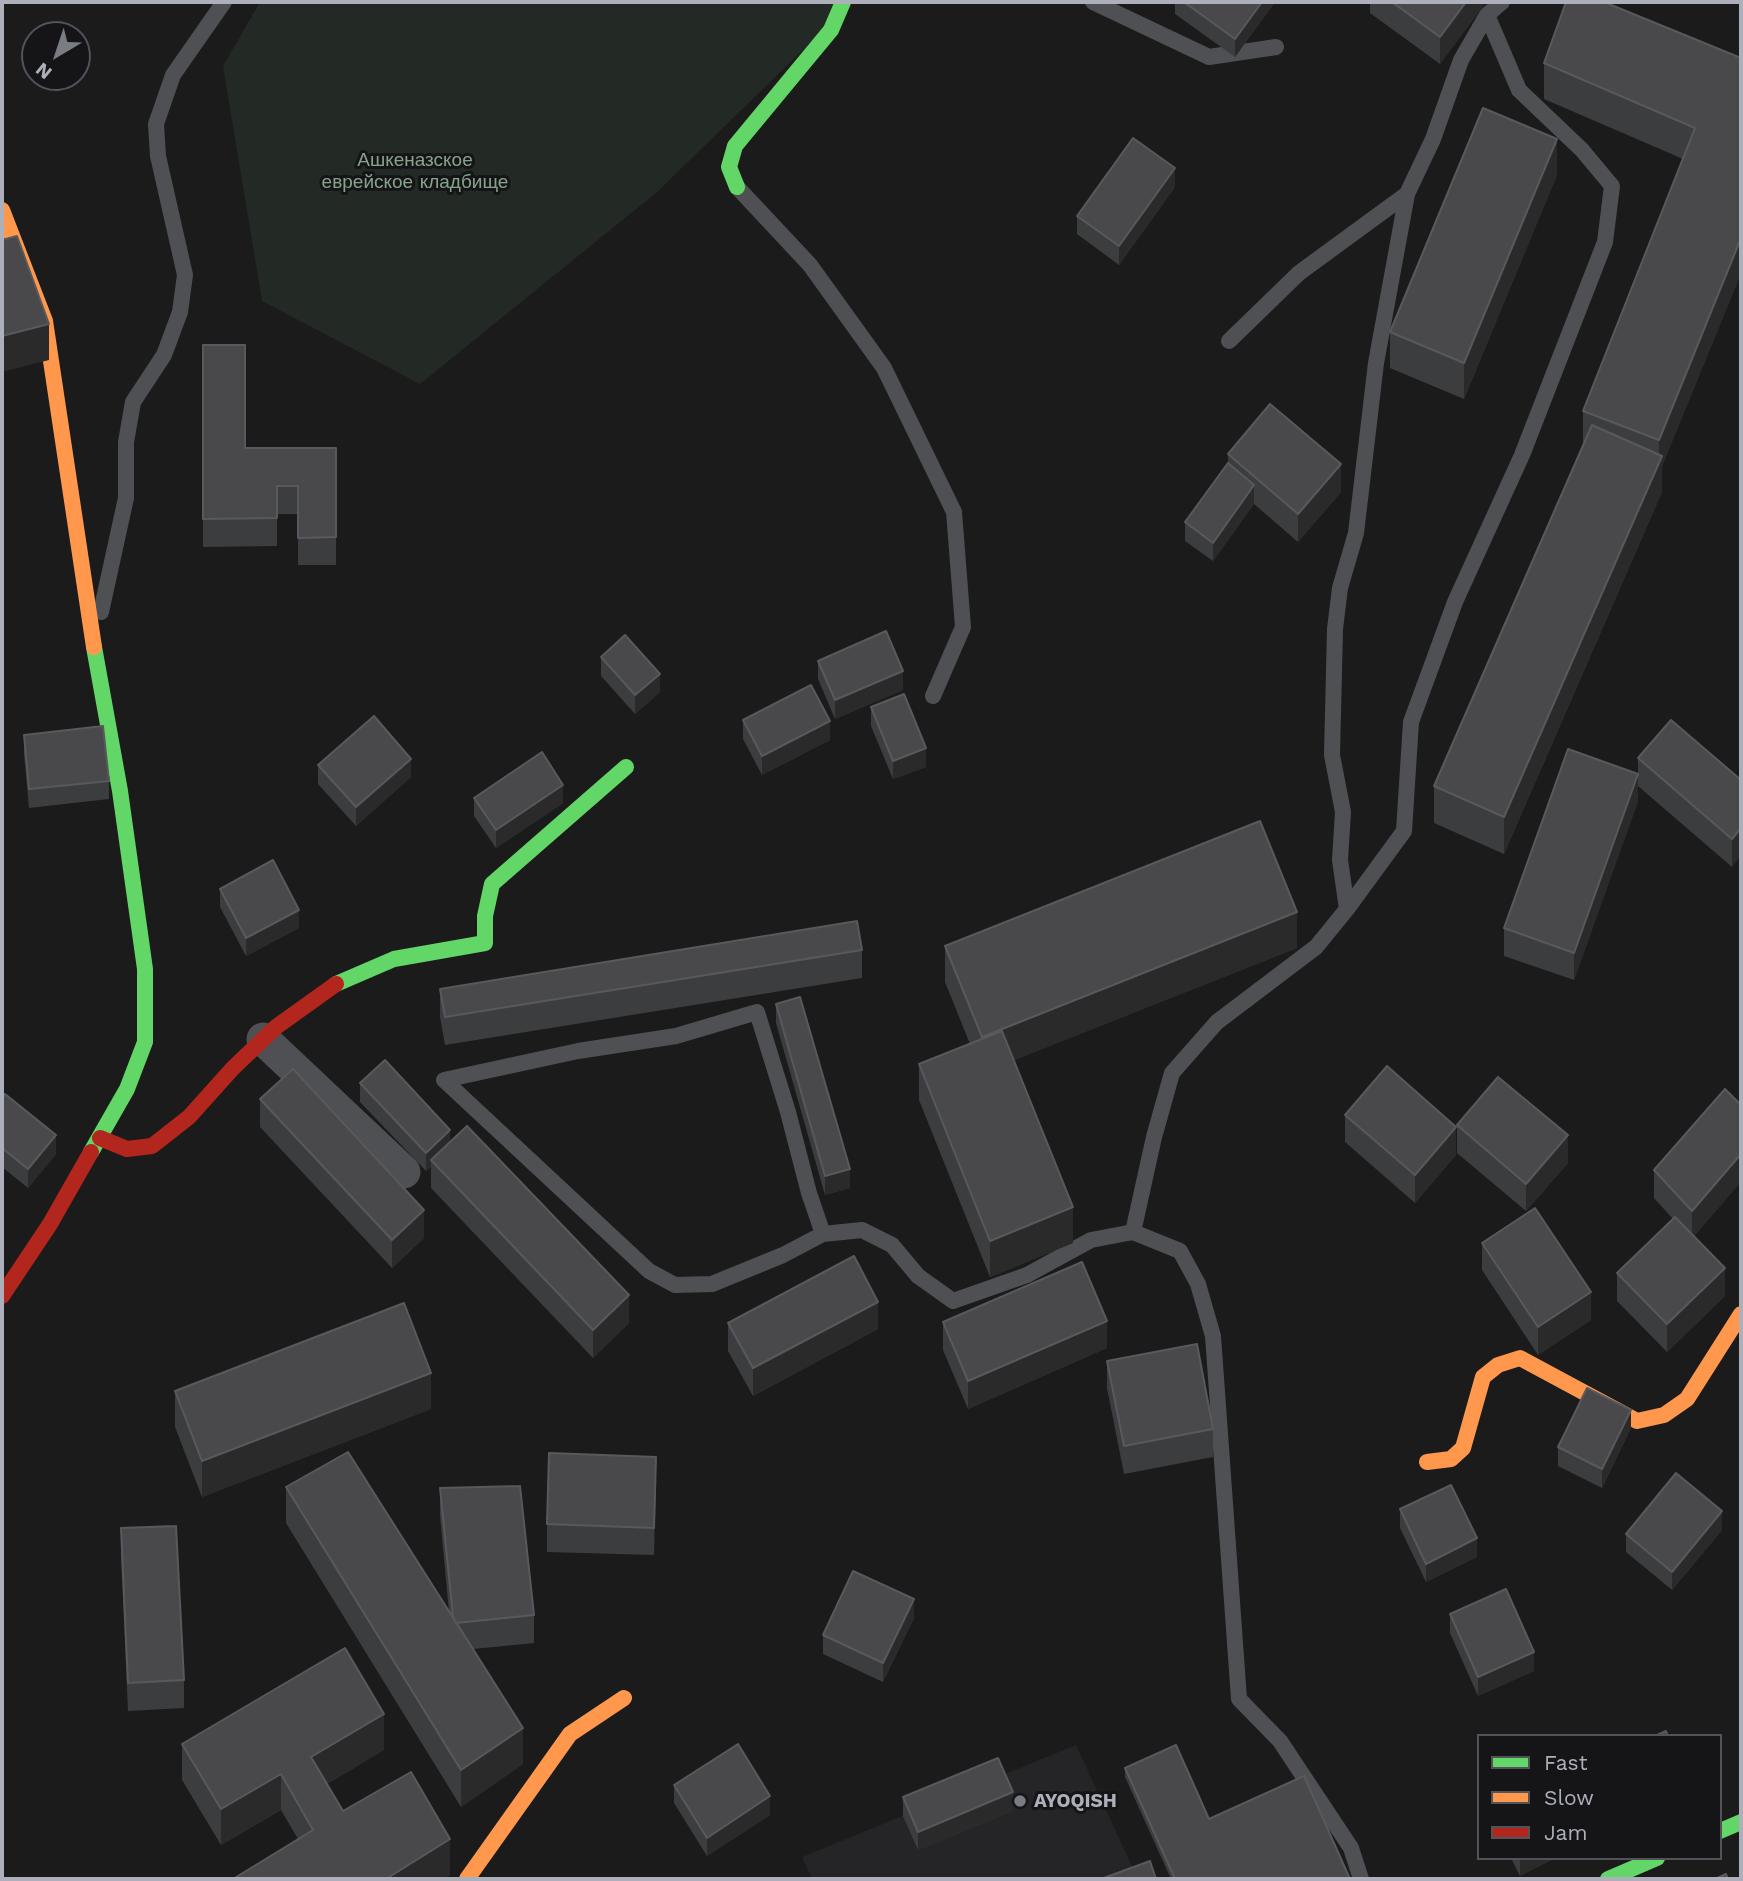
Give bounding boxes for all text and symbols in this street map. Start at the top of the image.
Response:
north arrow [21,21,91,91]
text: N [31,58,56,85]
park label: Ашкеназское еврейское кладбище [322,149,508,193]
legend [1477,1734,1722,1860]
text: Fast [1544,1750,1588,1775]
text: Slow [1544,1785,1594,1810]
place label: AYOQISH [1034,1790,1117,1812]
marker: AYOQISH [1012,1793,1028,1809]
text: Jam [1544,1820,1587,1845]

